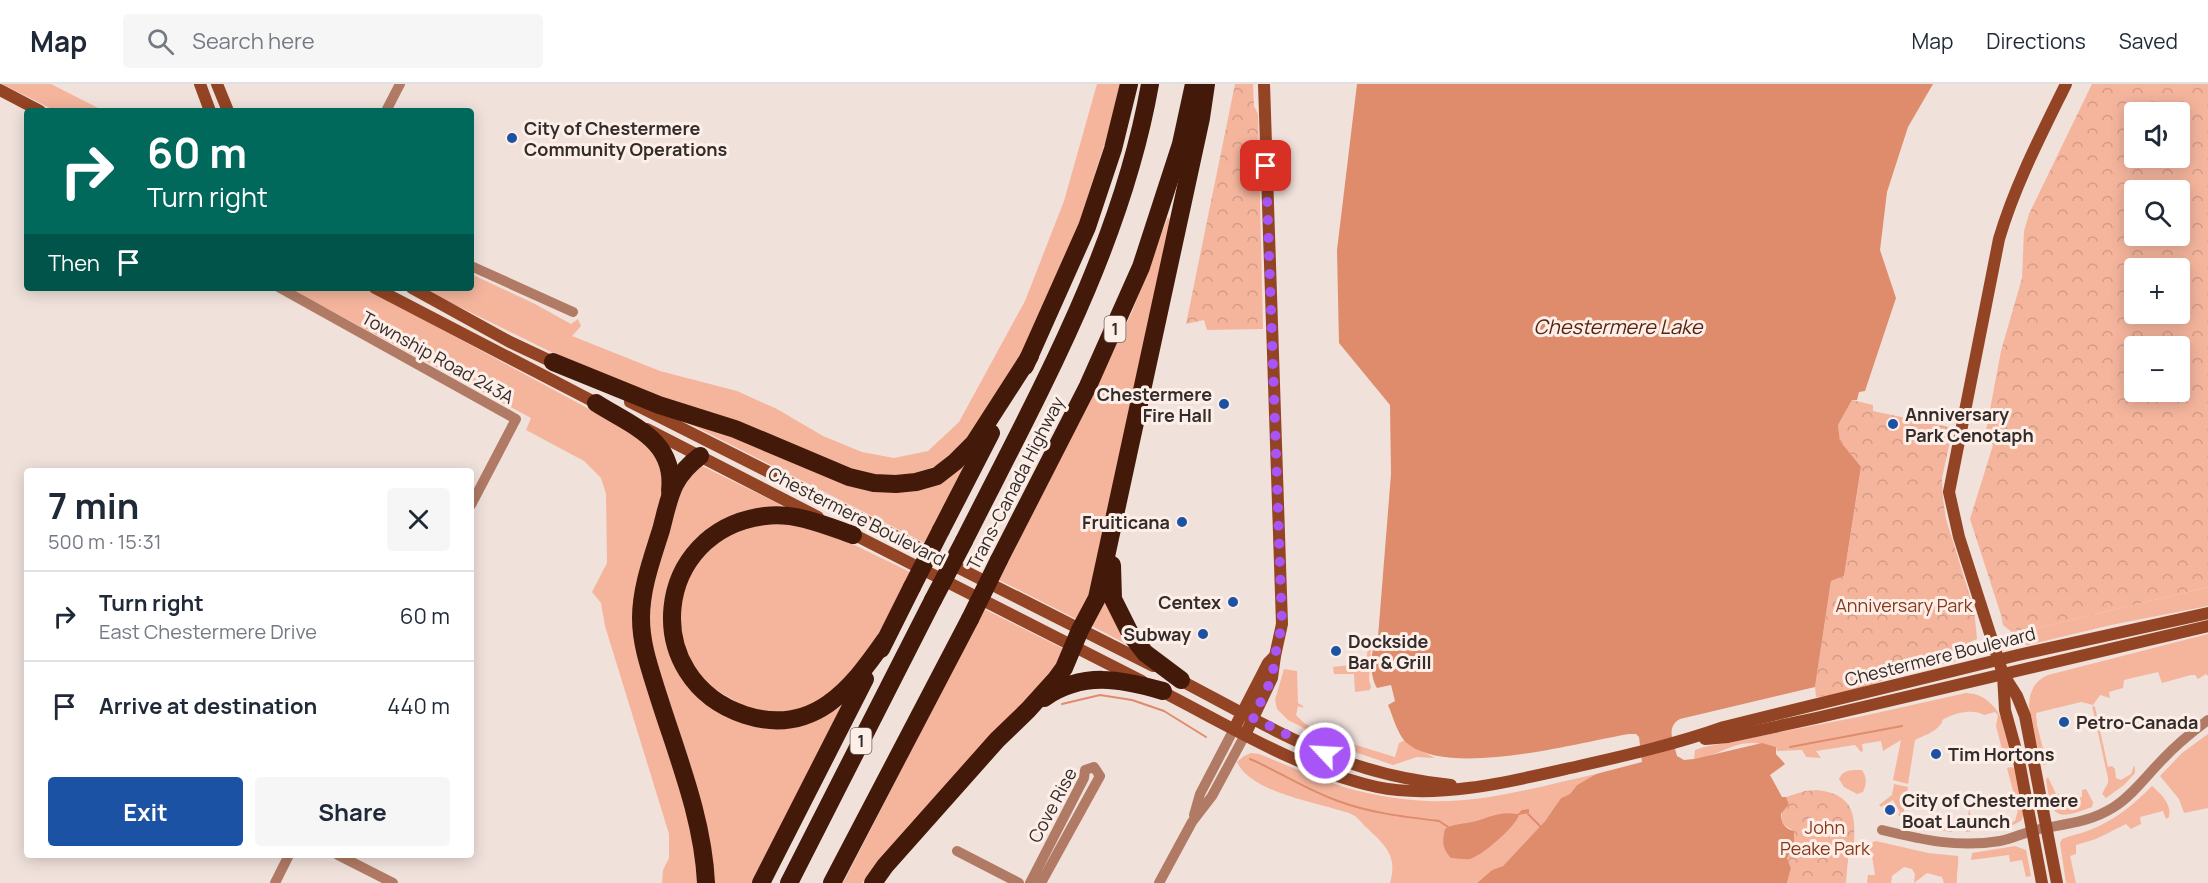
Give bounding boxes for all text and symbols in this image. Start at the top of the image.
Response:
search box [123,14,543,68]
text: Map [30,22,87,60]
icon: search [144,25,177,58]
text: Search here [192,26,315,56]
text: Map [1912,27,1953,55]
text: Directions [1986,27,2086,55]
text: Saved [2119,27,2178,55]
map controls [2124,102,2190,402]
button: sound [2124,102,2190,168]
place label: City of Chestermere Community Operations [524,116,728,161]
text: 60 m [147,123,247,181]
marker: City of Chestermere Community Operations [505,131,519,145]
icon: right [48,132,126,210]
pin [1240,140,1291,191]
icon: arrive [1249,149,1282,182]
text: Turn right [147,178,268,215]
button: search [2124,180,2190,246]
icon: arrive [112,246,145,279]
text: Then [48,248,100,278]
button: + [2124,258,2190,324]
street label: Township Road 243A [357,305,519,409]
water label: Chestermere Lake [1534,313,1704,340]
road number: 1 [1104,316,1126,342]
button: − [2124,336,2190,402]
place label: Chestermere Fire Hall [1097,382,1212,427]
street label: Trans-Canada Highway [961,392,1069,574]
marker: Chestermere Fire Hall [1217,397,1231,411]
place label: Anniversary Park Cenotaph [1905,402,2034,447]
marker: Anniversary Park Cenotaph [1886,417,1900,431]
street label: Chestermere Boulevard [764,461,950,571]
text: 7 min [48,481,139,530]
button: close [387,488,450,551]
place label: Fruiticana [1082,510,1170,534]
marker: Fruiticana [1175,515,1189,529]
text: 500 m · 15:31 [48,528,162,555]
text: Turn right [99,588,204,618]
place label: Centex [1158,590,1221,614]
park label: Anniversary Park [1835,593,1974,617]
marker: Centex [1226,595,1240,609]
icon: right [48,600,81,633]
text: 60 m [400,601,450,631]
text: East Chestermere Drive [99,618,317,645]
street label: Chestermere Boulevard [1842,621,2038,691]
place label: Subway [1123,622,1191,646]
marker: Subway [1196,627,1210,641]
place label: Dockside Bar & Grill [1348,629,1432,674]
marker: Dockside Bar & Grill [1329,644,1343,658]
icon: arrive [48,690,81,723]
text: Arrive at destination [99,691,317,721]
text: 440 m [387,691,450,721]
place label: Petro-Canada [2076,710,2198,734]
marker: Petro-Canada [2057,715,2071,729]
position arrow [1293,721,1357,785]
road number: 1 [850,728,872,754]
place label: Tim Hortons [1948,742,2055,766]
marker: Tim Hortons [1929,747,1943,761]
street label: Cove Rise [1022,763,1082,847]
button: Exit [48,777,243,846]
button: Share [255,777,450,846]
place label: City of Chestermere Boat Launch [1902,788,2078,833]
marker: City of Chestermere Boat Launch [1883,803,1897,817]
park label: John Peake Park [1780,815,1871,860]

